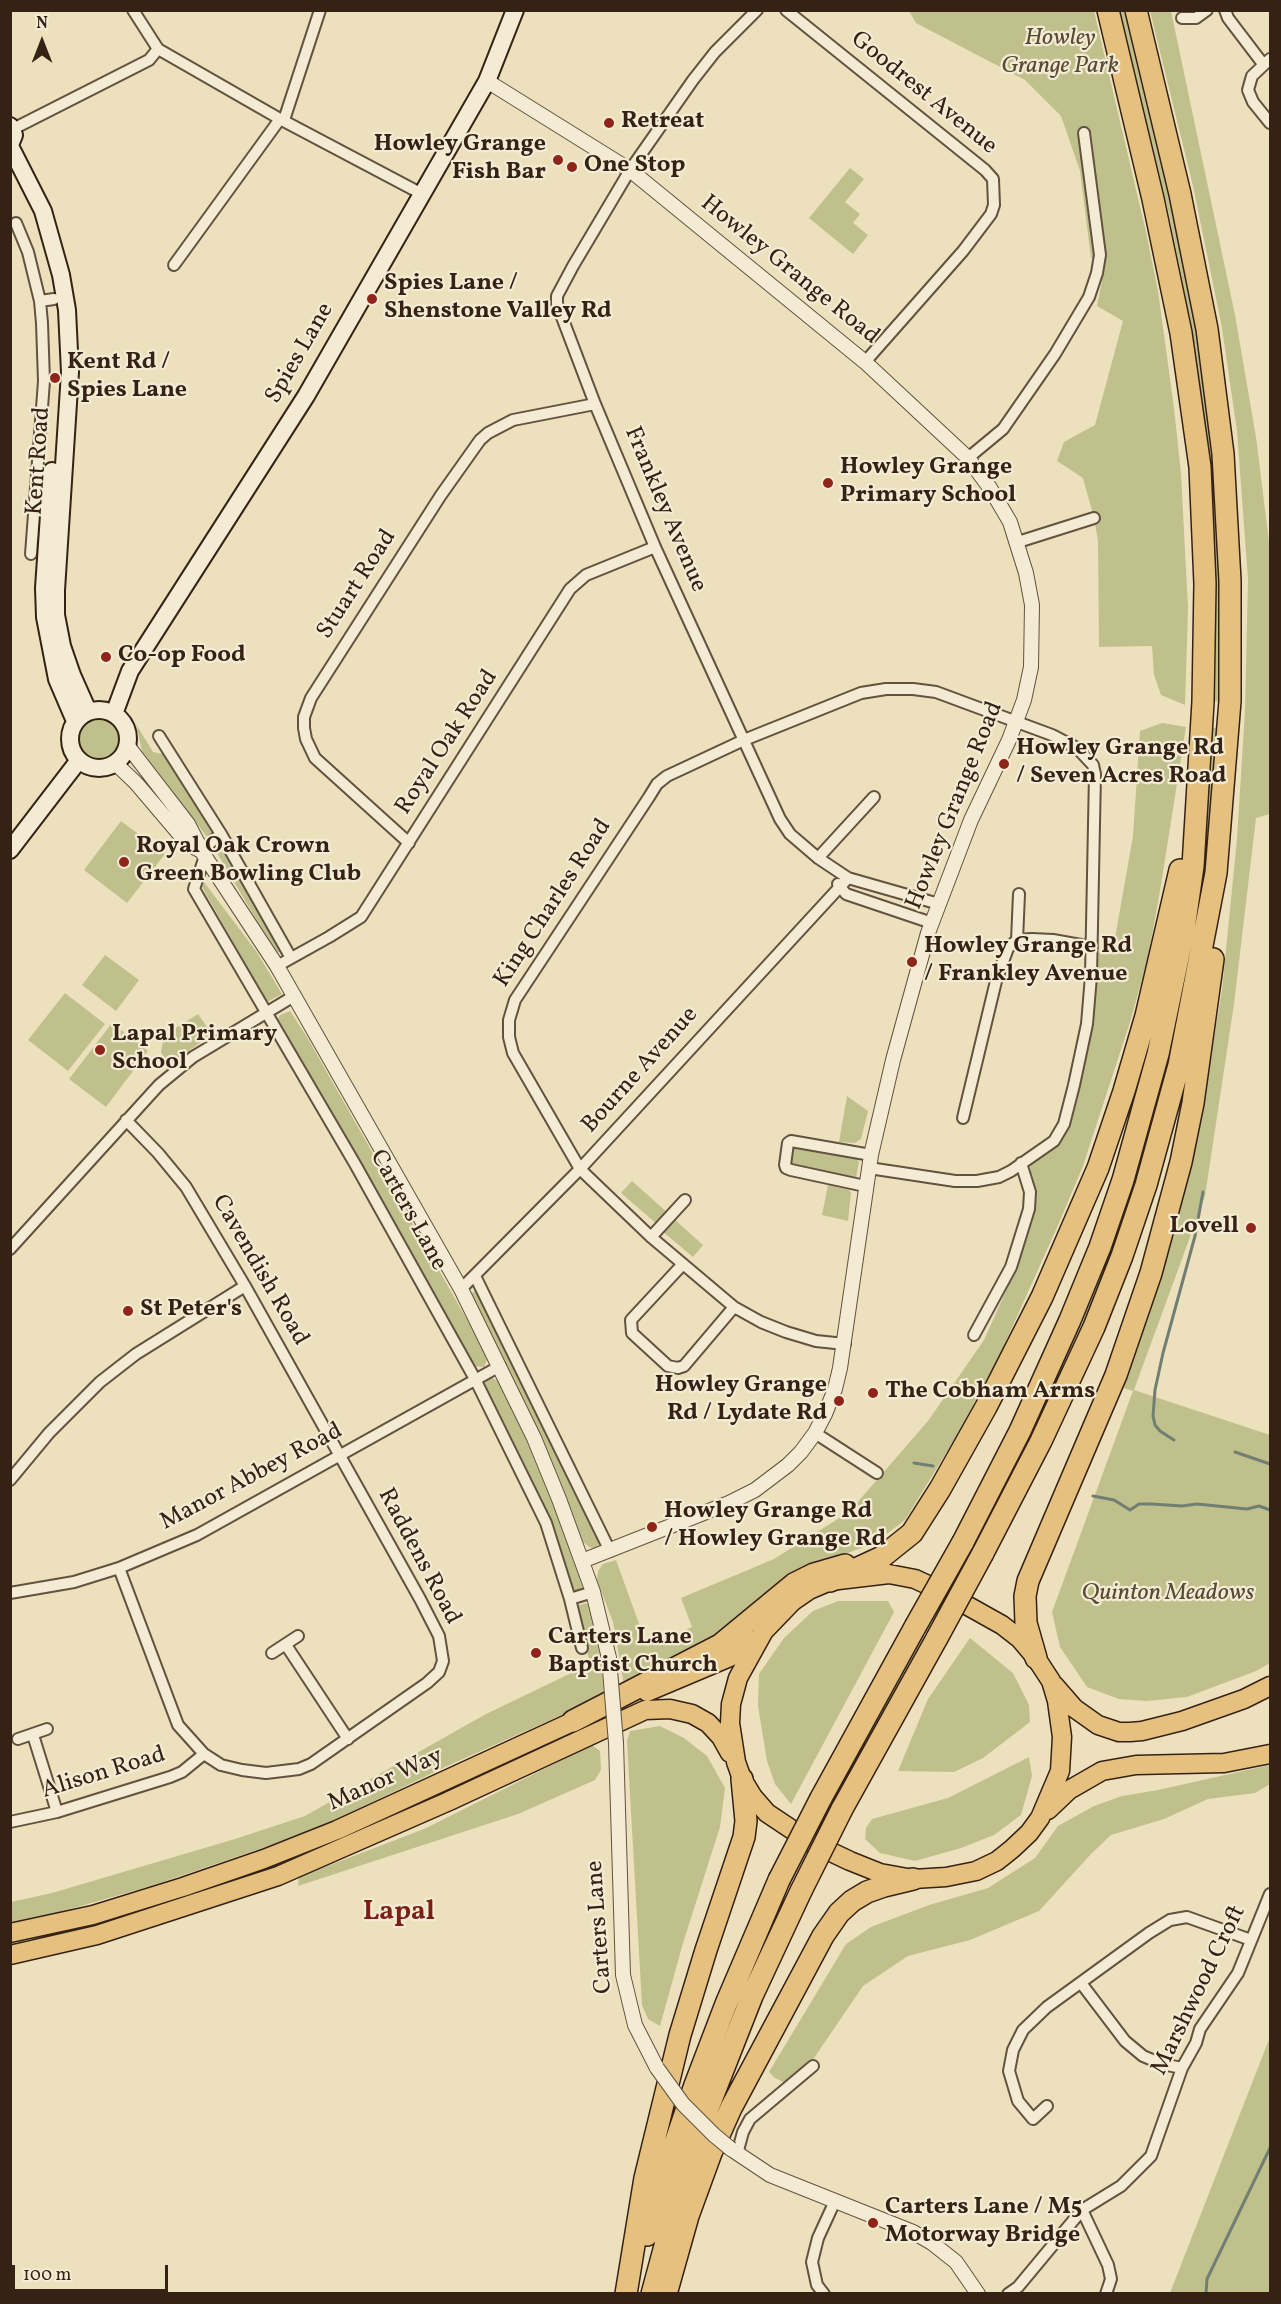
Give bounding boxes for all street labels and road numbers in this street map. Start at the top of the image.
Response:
street label: Goodrest Avenue [844,26,1002,162]
street label: Howley Grange Road [694,190,884,352]
street label: Spies Lane [261,298,341,410]
street label: Kent Road [22,406,58,516]
street label: Frankley Avenue [616,423,712,597]
street label: Stuart Road [312,525,404,645]
street label: Royal Oak Road [390,665,506,821]
street label: Howley Grange Road [901,698,1011,914]
street label: King Charles Road [489,815,619,993]
street label: Bourne Avenue [577,1002,705,1140]
street label: Carters Lane [362,1146,452,1276]
street label: Cavendish Road [204,1190,314,1352]
street label: Manor Abbey Road [156,1418,348,1538]
street label: Raddens Road [370,1484,466,1630]
street label: Alison Road [39,1742,169,1806]
street label: Manor Way [324,1743,448,1819]
street label: Carters Lane [582,1859,620,1995]
street label: Marshwood Croft [1146,1901,1254,2081]

